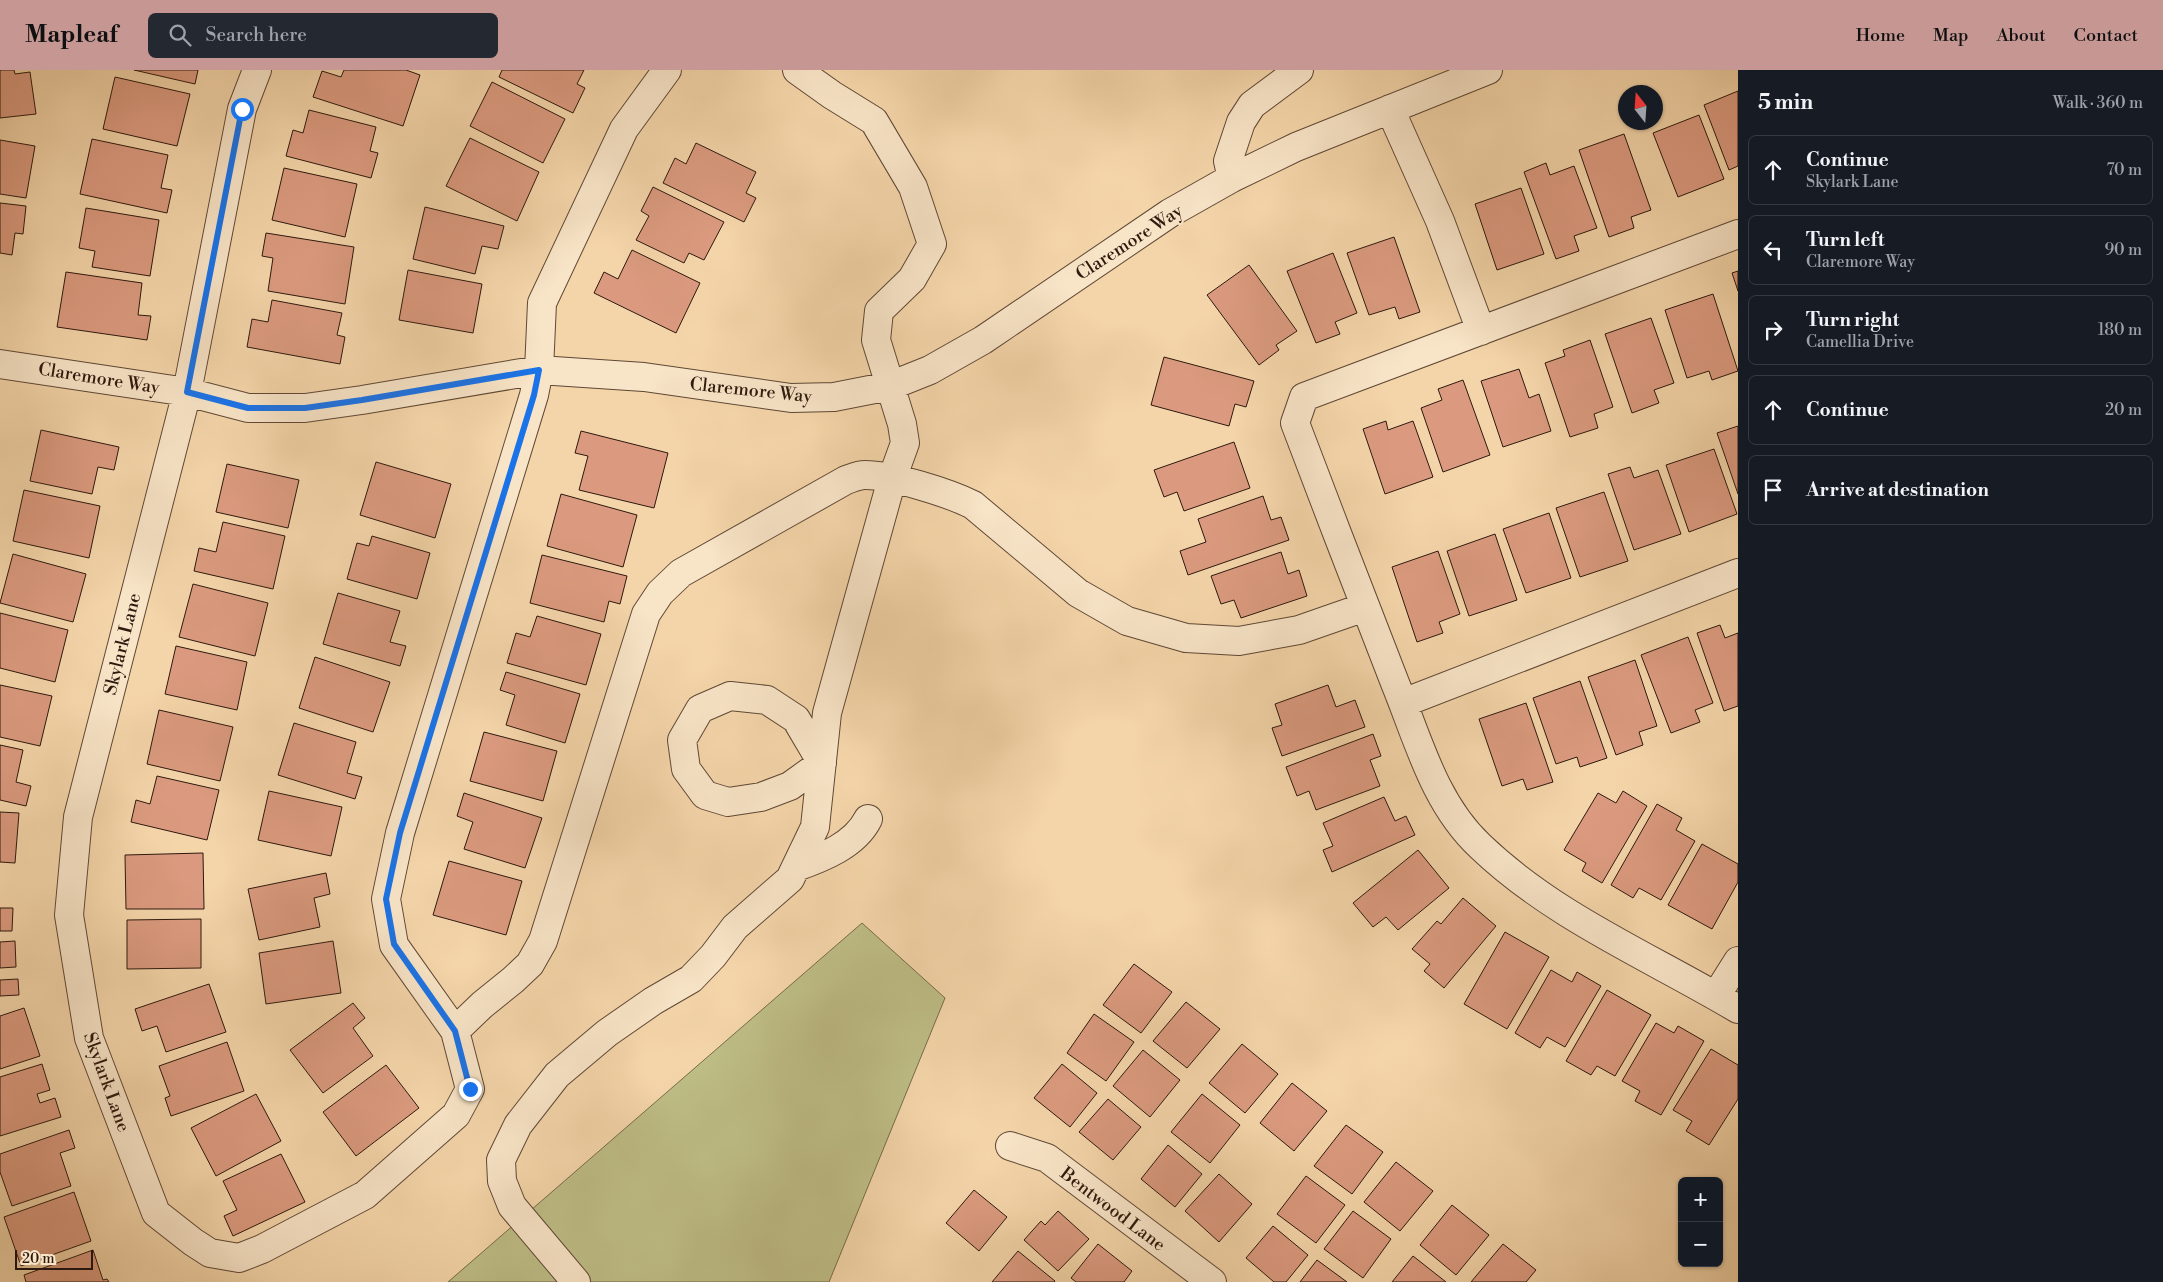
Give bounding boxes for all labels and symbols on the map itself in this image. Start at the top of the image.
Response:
north arrow [1618,85,1663,130]
route start [231,98,254,121]
street label: Claremore Way [1072,199,1187,285]
street label: Claremore Way [37,358,162,399]
street label: Claremore Way [689,373,813,408]
street label: Skylark Lane [99,591,146,697]
street label: Skylark Lane [78,1029,135,1135]
route end [459,1078,482,1101]
street label: Bentwood Lane [1055,1162,1170,1257]
scale bar [15,1247,92,1270]

